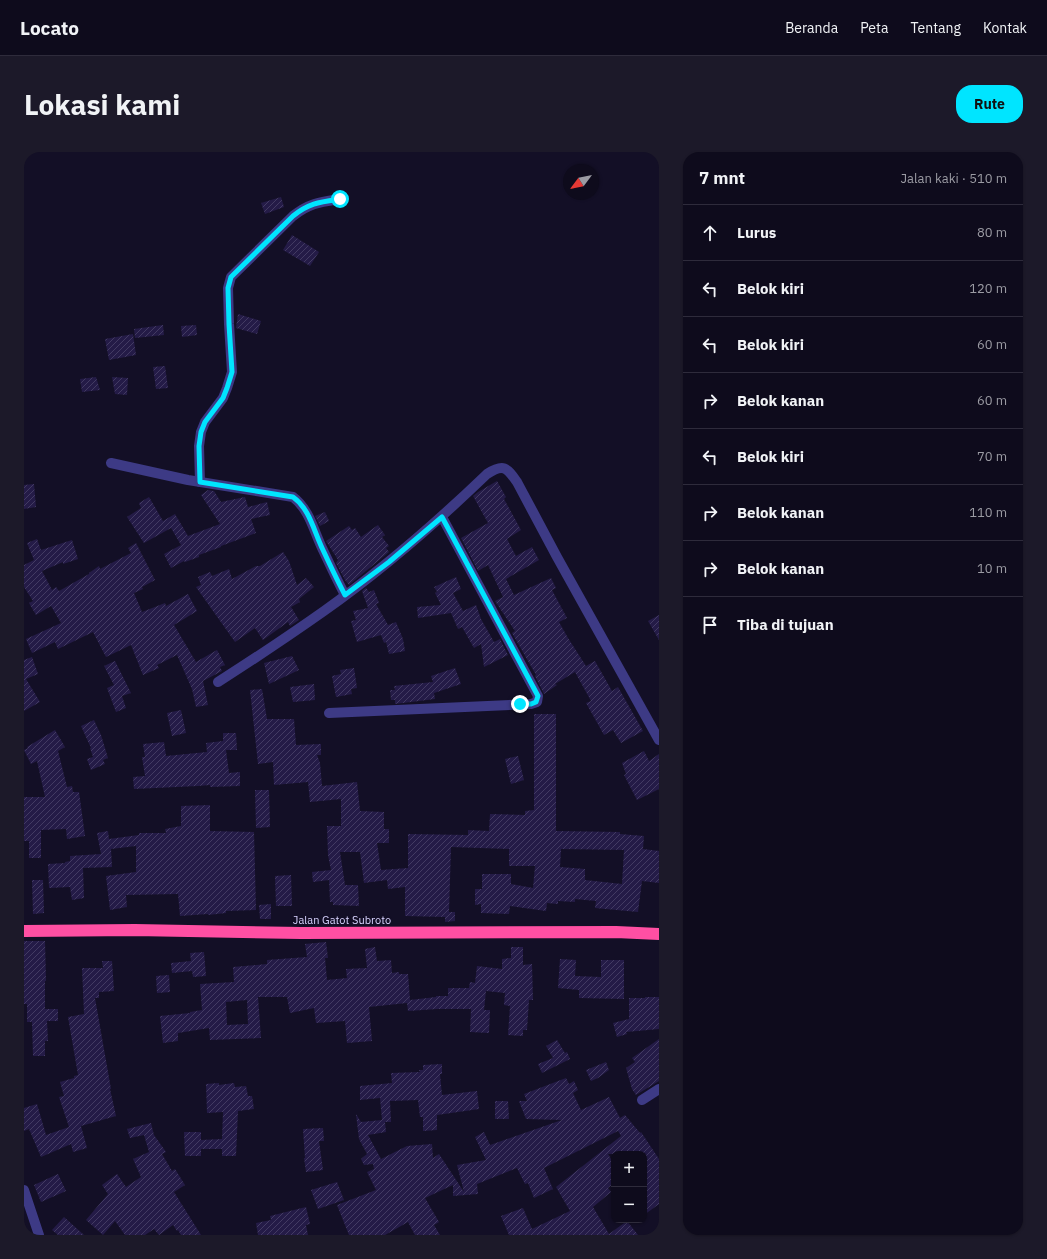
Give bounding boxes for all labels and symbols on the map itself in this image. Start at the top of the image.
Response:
north arrow [563,164,599,200]
route start [331,190,349,208]
route end [511,695,529,713]
street label: Jalan Gatot Subroto [293,913,391,927]

